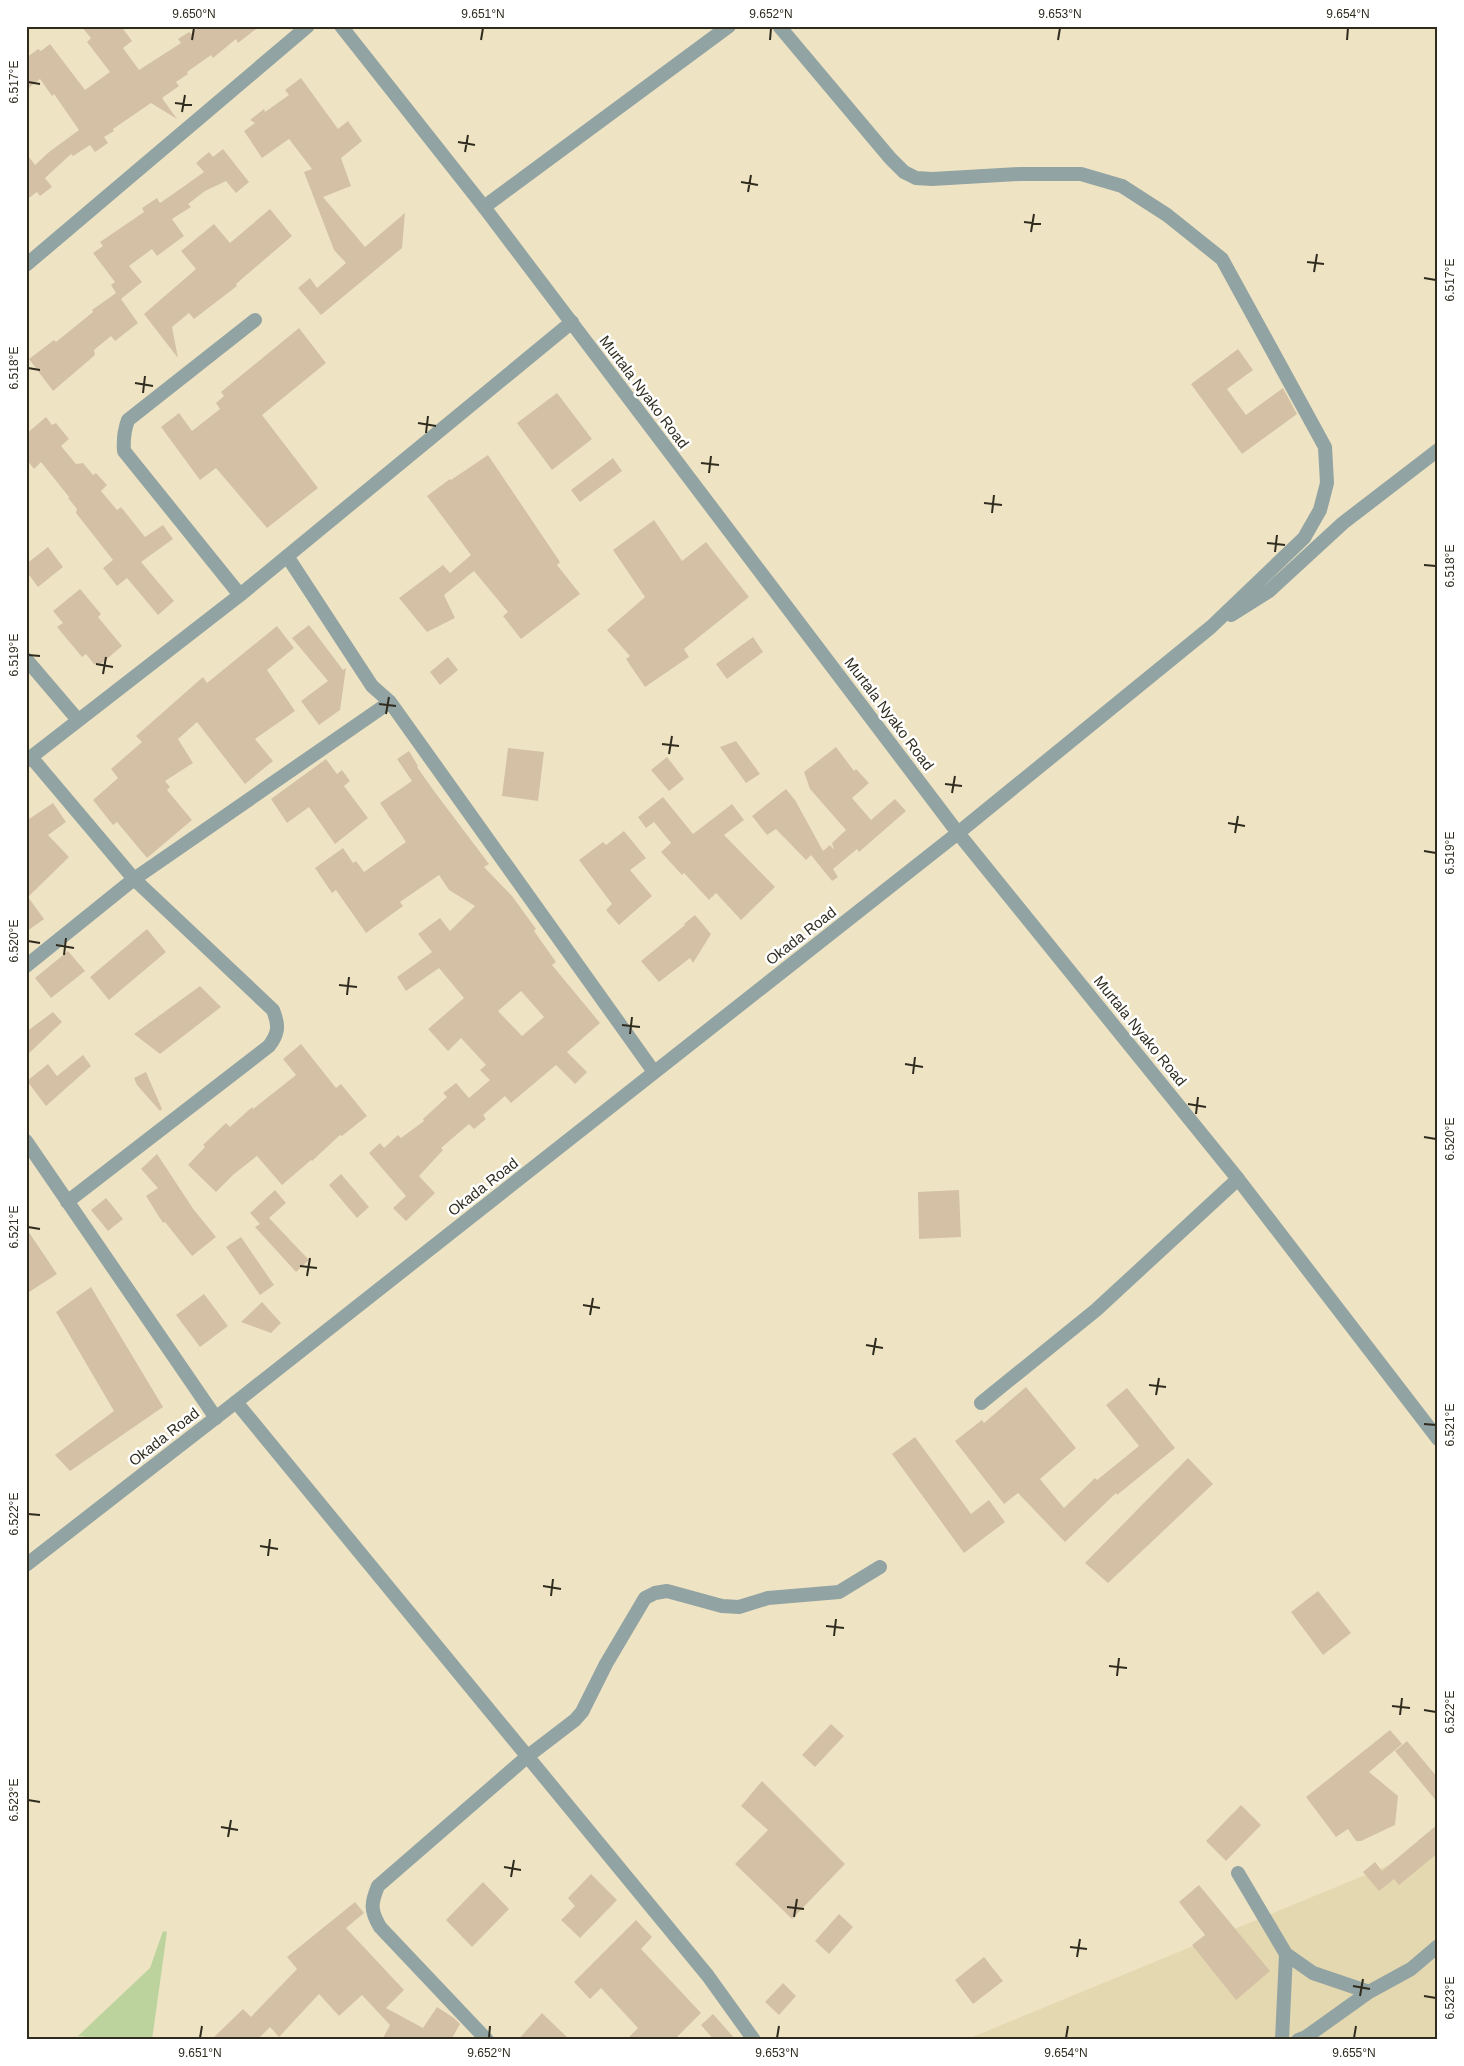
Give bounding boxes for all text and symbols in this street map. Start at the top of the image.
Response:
text: 9.650°N [172,7,216,21]
text: 9.651°N [461,7,505,21]
text: 9.652°N [749,7,793,21]
text: 9.653°N [1038,7,1082,21]
text: 9.654°N [1326,7,1370,21]
text: 6.517°E [7,61,21,103]
text: 6.517°E [1443,259,1457,301]
street label: Murtala Nyako Road [596,332,692,451]
text: 6.518°E [7,347,21,389]
text: 6.518°E [1443,545,1457,587]
text: 6.519°E [7,634,21,676]
street label: Murtala Nyako Road [841,654,937,773]
text: 6.519°E [1443,832,1457,874]
street label: Okada Road [762,903,839,968]
text: 6.520°E [7,920,21,962]
street label: Murtala Nyako Road [1091,972,1190,1089]
text: 6.520°E [1443,1118,1457,1160]
street label: Okada Road [444,1154,521,1219]
text: 6.521°E [7,1206,21,1248]
street label: Okada Road [125,1404,202,1469]
text: 6.521°E [1443,1404,1457,1446]
text: 6.522°E [7,1493,21,1535]
text: 6.522°E [1443,1691,1457,1733]
text: 6.523°E [7,1779,21,1821]
text: 6.523°E [1443,1977,1457,2019]
text: 9.651°N [178,2046,222,2060]
text: 9.652°N [467,2046,511,2060]
text: 9.653°N [755,2046,799,2060]
text: 9.654°N [1044,2046,1088,2060]
text: 9.655°N [1332,2046,1376,2060]

